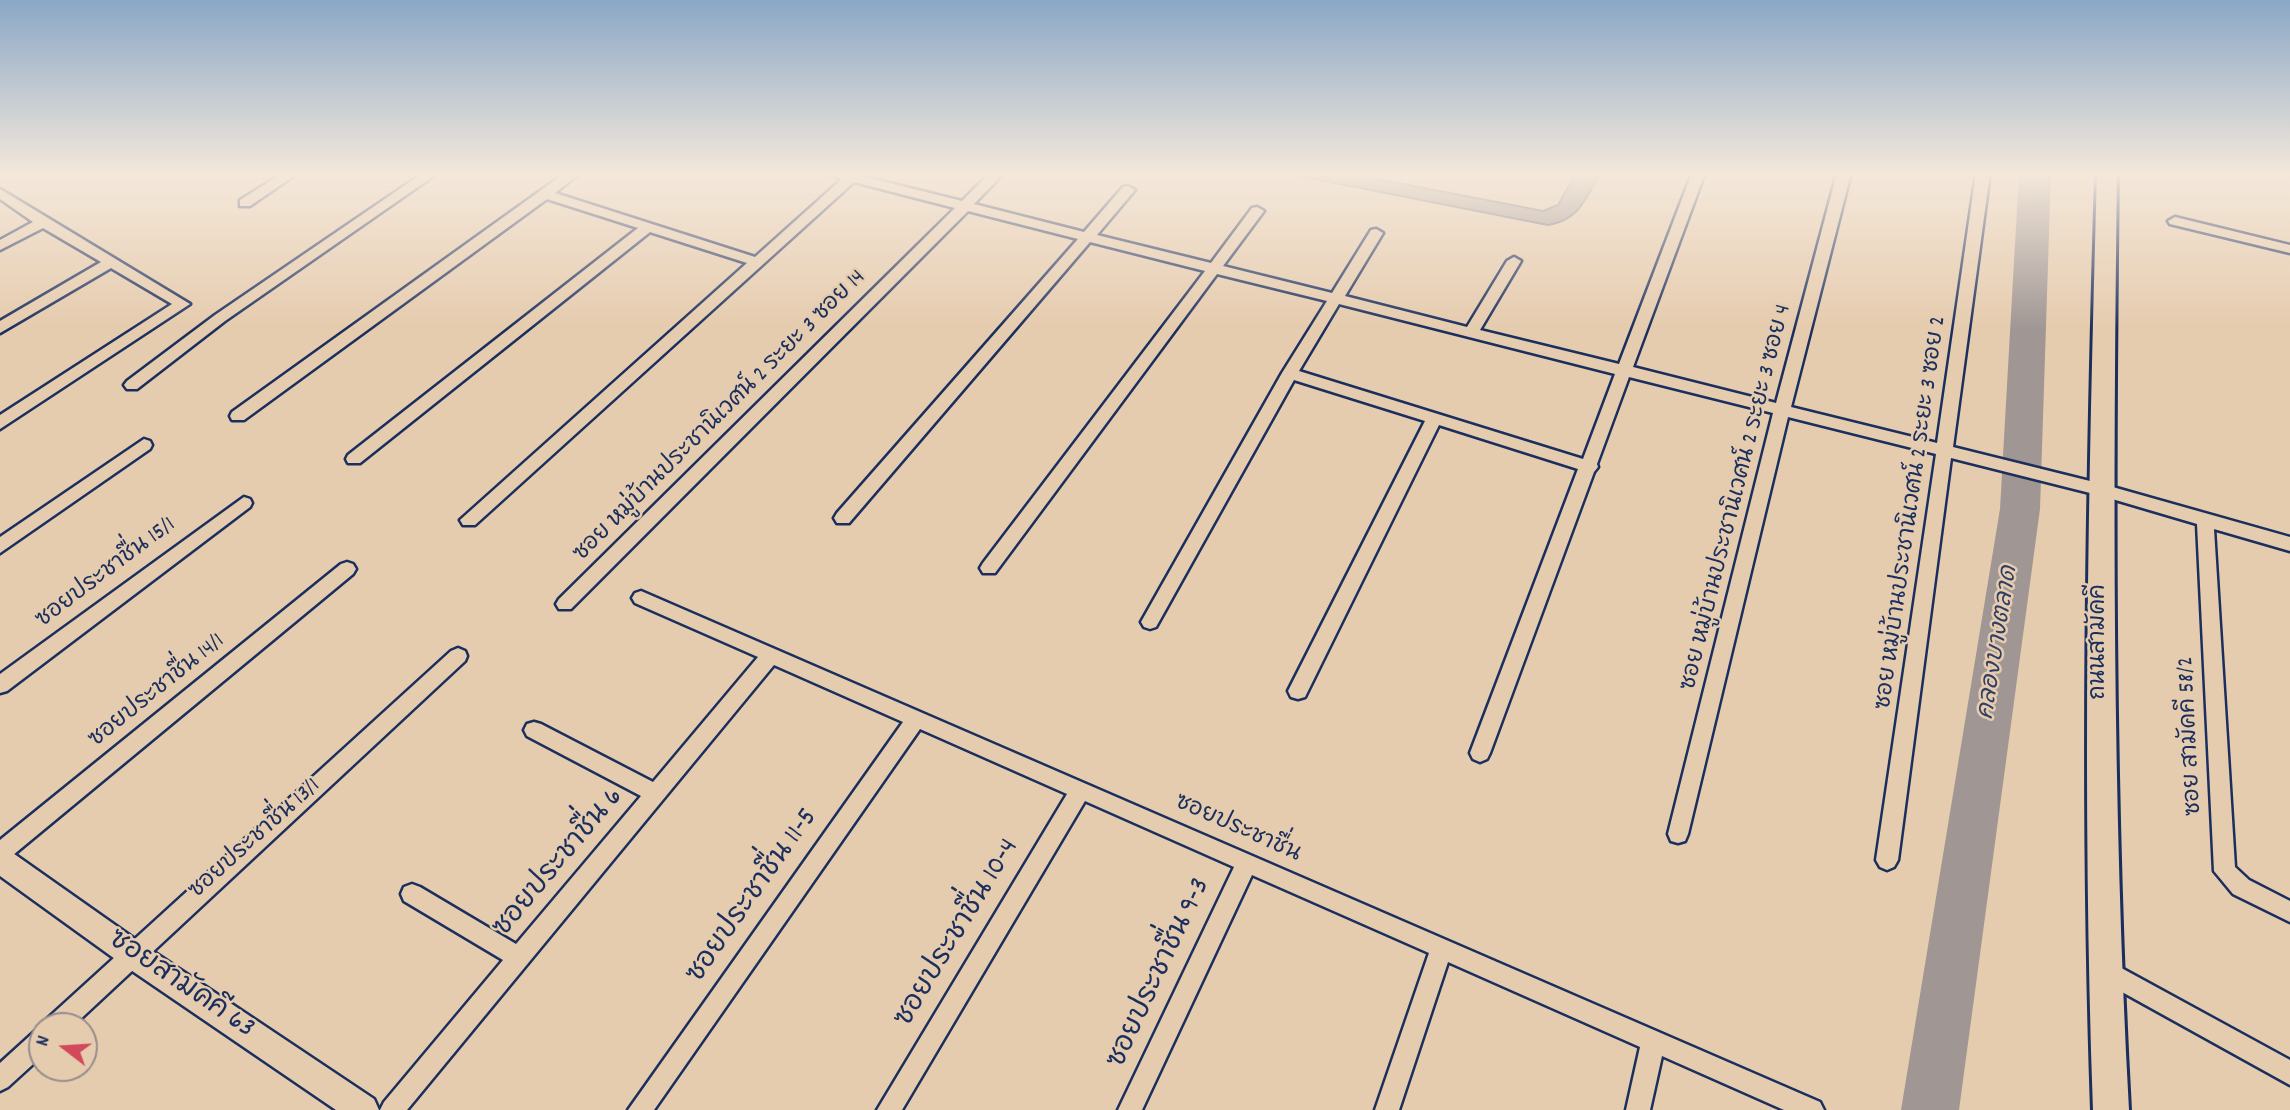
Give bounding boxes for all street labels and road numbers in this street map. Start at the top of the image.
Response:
street label: ซอย หมู่บ้านประชานิเวศน์ 2 ระยะ 3 ซอย 14 [569,265,873,569]
street label: ซอย หมู่บ้านประชานิเวศน์ 2 ระยะ 3 ซอย 4 [1677,302,1799,694]
street label: ซอย หมู่บ้านประชานิเวศน์ 2 ระยะ 3 ซอย 2 [1872,314,1954,712]
street label: ซอยประชาชื่น 15/1 [32,513,182,635]
street label: ถนนสามัคคี [2087,584,2115,700]
street label: ซอยประชาชื่น 14/1 [85,629,231,755]
street label: ซอย สามัคคี 58/2 [2174,656,2210,816]
street label: ซอยประชาชื่น 13/1 [185,774,327,906]
street label: ซอยประชาชื่น 6 [488,783,632,945]
street label: ซอยประชาชื่น [1170,790,1304,870]
street label: ซอยประชาชื่น 11-5 [681,803,827,991]
street label: ซอยประชาชื่น 10-4 [890,834,1028,1034]
street label: ซอยประชาชื่น 9-3 [1102,874,1220,1074]
street label: ซอยสามัคคี 63 [100,925,260,1047]

